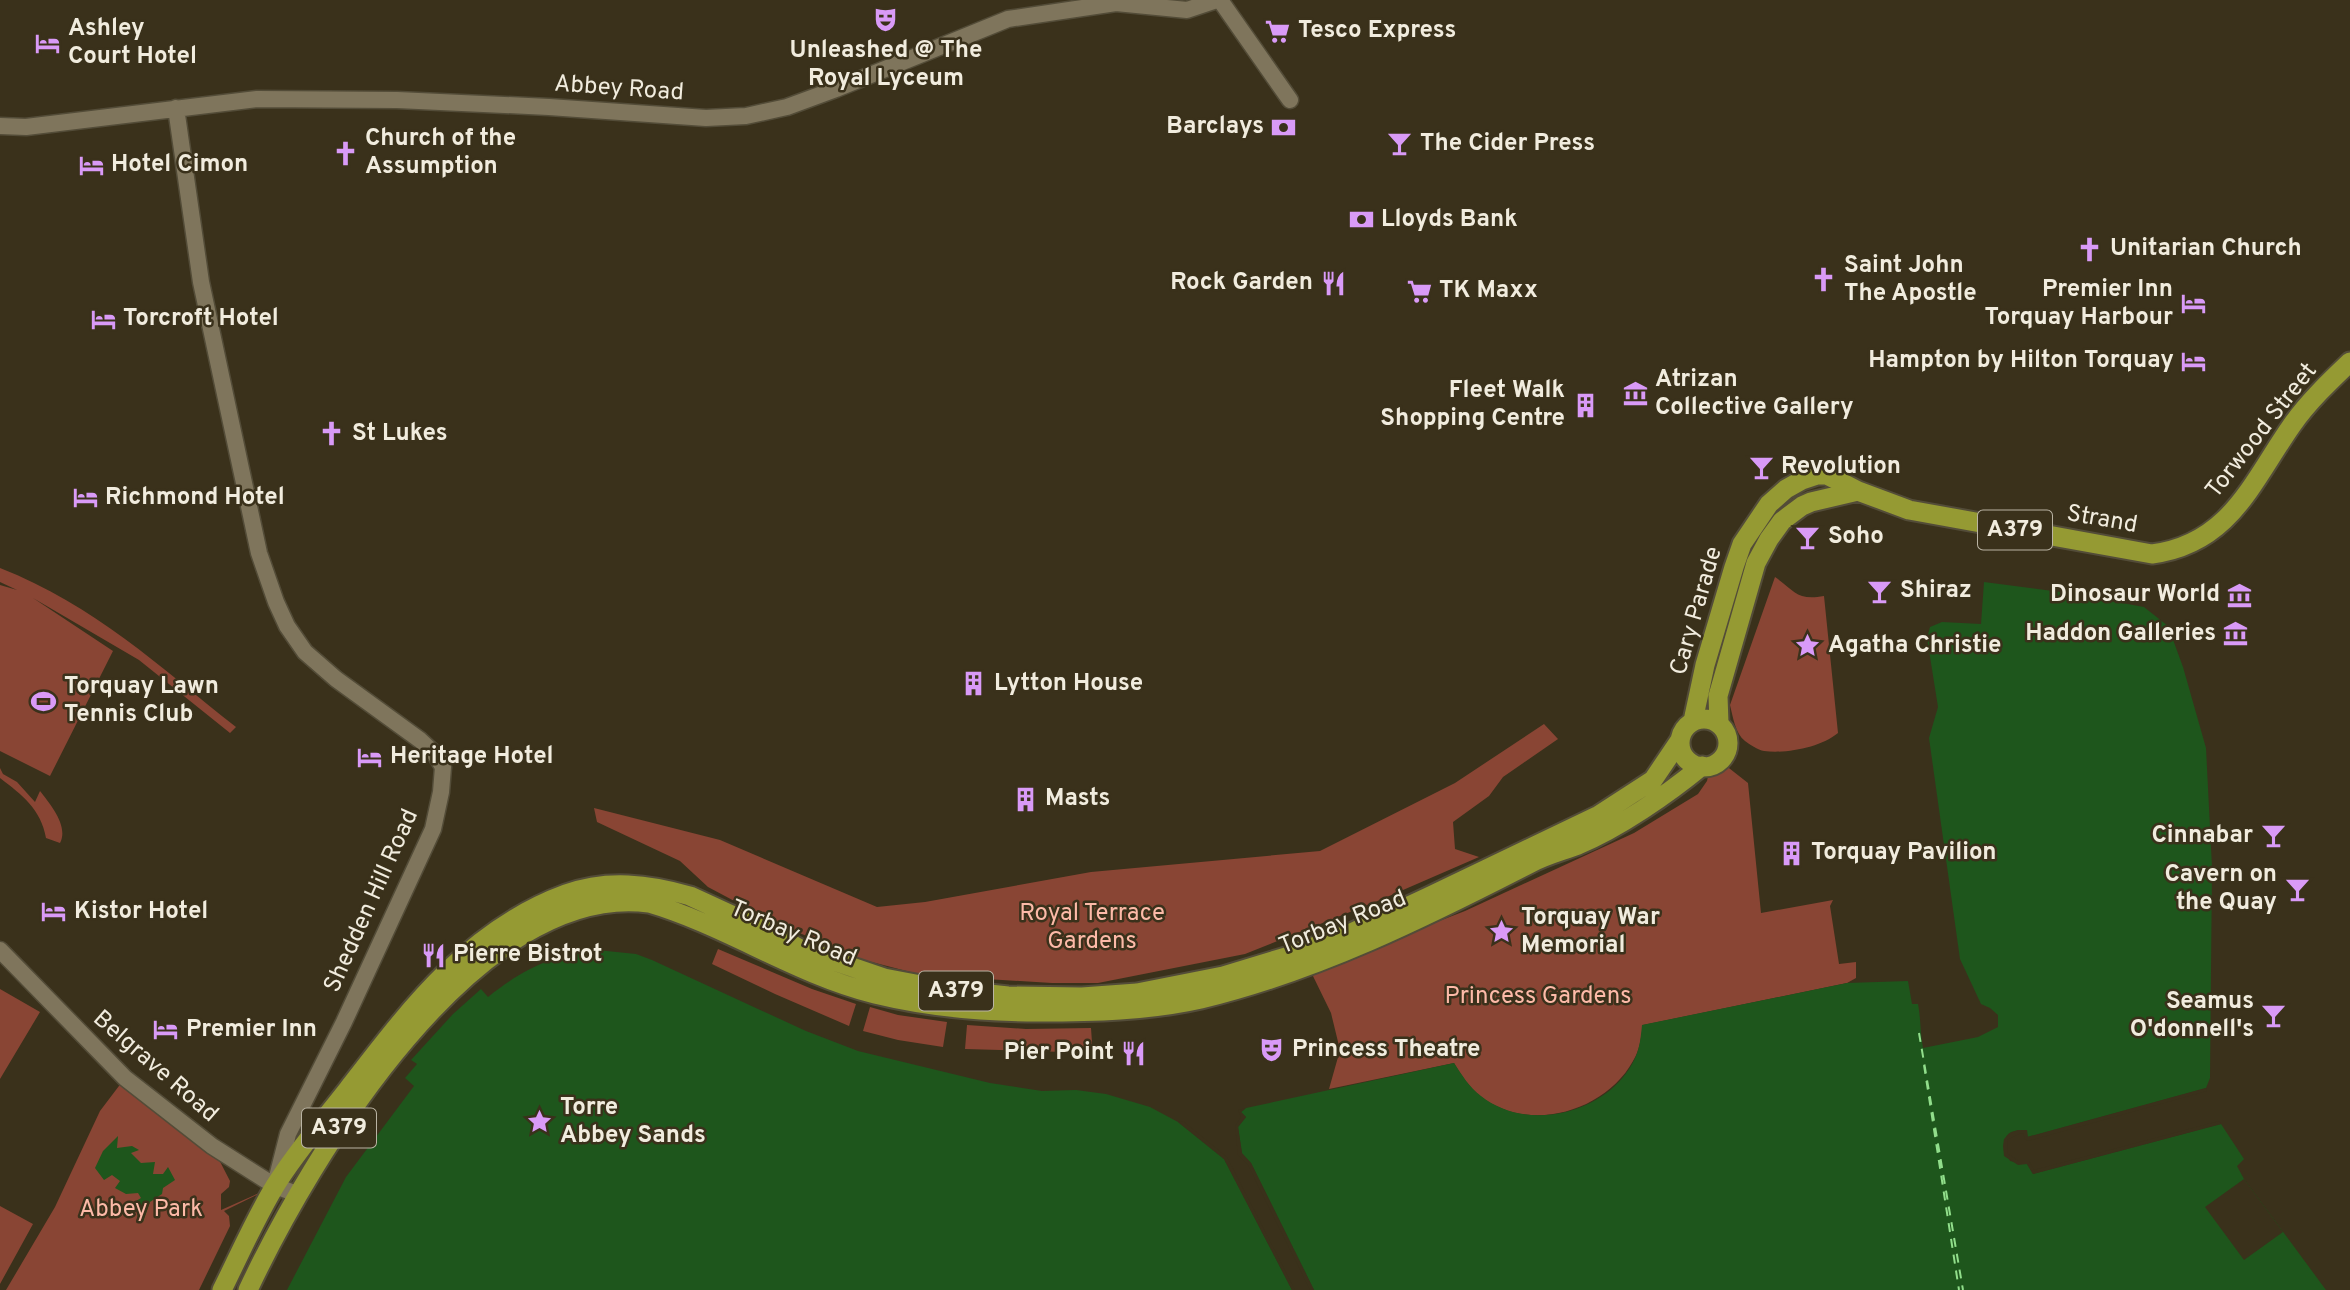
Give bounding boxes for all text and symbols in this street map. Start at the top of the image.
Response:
theatre icon: Unleashed @ The Royal Lyceum [872,6,900,34]
place label: Ashley Court Hotel [68,14,197,72]
place label: Tesco Express [1298,16,1456,46]
supermarket icon: Tesco Express [1264,17,1292,45]
hotel icon: Ashley Court Hotel [34,29,62,57]
place label: Unleashed @ The Royal Lyceum [790,36,982,94]
street label: Abbey Road [553,70,685,108]
place label: Barclays [1166,112,1264,142]
bank icon: Barclays [1270,113,1298,141]
place label: Church of the Assumption [365,124,516,182]
place label: The Cider Press [1420,129,1595,159]
bar icon: The Cider Press [1386,130,1414,158]
church icon: Church of the Assumption [331,139,359,167]
place label: Hotel Cimon [111,150,248,180]
hotel icon: Hotel Cimon [77,151,105,179]
place label: Lloyds Bank [1381,205,1518,235]
bank icon: Lloyds Bank [1347,206,1375,234]
place label: Unitarian Church [2110,234,2302,264]
church icon: Unitarian Church [2076,235,2104,263]
place label: Saint John The Apostle [1844,251,1977,309]
church icon: Saint John The Apostle [1810,266,1838,294]
place label: Rock Garden [1170,268,1313,298]
restaurant icon: Rock Garden [1319,269,1347,297]
place label: Premier Inn Torquay Harbour [1984,275,2173,333]
place label: TK Maxx [1439,276,1538,306]
supermarket icon: TK Maxx [1405,277,1433,305]
hotel icon: Premier Inn Torquay Harbour [2179,290,2207,318]
place label: Torcroft Hotel [123,304,279,334]
hotel icon: Torcroft Hotel [89,305,117,333]
place label: Hampton by Hilton Torquay [1868,346,2174,376]
hotel icon: Hampton by Hilton Torquay [2180,347,2208,375]
street label: Torwood Street [2200,357,2324,505]
place label: Atrizan Collective Gallery [1655,365,1854,423]
place label: Fleet Walk Shopping Centre [1380,376,1565,434]
museum icon: Atrizan Collective Gallery [1621,380,1649,408]
building icon: Fleet Walk Shopping Centre [1571,391,1599,419]
place label: St Lukes [352,419,448,449]
church icon: St Lukes [318,420,346,448]
place label: Revolution [1781,452,1901,482]
bar icon: Revolution [1747,453,1775,481]
place label: Richmond Hotel [105,483,285,513]
hotel icon: Richmond Hotel [71,484,99,512]
street label: Strand [2064,499,2140,541]
road number: A379 [1978,510,2052,550]
place label: Soho [1828,522,1884,552]
bar icon: Soho [1794,523,1822,551]
street label: Cary Parade [1664,543,1730,679]
place label: Shiraz [1900,576,1972,606]
bar icon: Shiraz [1866,577,1894,605]
place label: Dinosaur World [2050,580,2220,610]
museum icon: Dinosaur World [2226,581,2254,609]
place label: Haddon Galleries [2025,619,2216,649]
museum icon: Haddon Galleries [2222,620,2250,648]
place label: Agatha Christie [1828,631,2001,661]
place icon: Agatha Christie [1794,632,1822,660]
place label: Lytton House [994,669,1143,699]
building icon: Lytton House [960,670,988,698]
place label: Torquay Lawn Tennis Club [64,672,219,730]
sports icon: Torquay Lawn Tennis Club [30,687,58,715]
place label: Heritage Hotel [390,742,554,772]
hotel icon: Heritage Hotel [356,743,384,771]
place label: Masts [1045,784,1110,814]
building icon: Masts [1011,785,1039,813]
street label: Shedden Hill Road [318,805,426,997]
place label: Cinnabar [2151,821,2253,851]
bar icon: Cinnabar [2259,822,2287,850]
place label: Torquay Pavilion [1811,838,1997,868]
building icon: Torquay Pavilion [1777,839,1805,867]
place label: Cavern on the Quay [2164,860,2277,918]
bar icon: Cavern on the Quay [2283,875,2311,903]
street label: Torbay Road [1275,884,1411,962]
street label: Torbay Road [725,894,861,974]
place label: Kistor Hotel [74,897,208,927]
hotel icon: Kistor Hotel [40,898,68,926]
park label: Royal Terrace Gardens [1019,899,1165,957]
place label: Torquay War Memorial [1521,903,1660,961]
place icon: Torquay War Memorial [1487,918,1515,946]
place label: Pierre Bistrot [453,940,602,970]
restaurant icon: Pierre Bistrot [419,941,447,969]
road number: A379 [919,972,993,1010]
park label: Princess Gardens [1445,982,1631,1012]
place label: Seamus O'donnell's [2130,987,2254,1045]
bar icon: Seamus O'donnell's [2260,1002,2288,1030]
street label: Belgrave Road [86,1004,224,1130]
place label: Premier Inn [186,1015,317,1045]
hotel icon: Premier Inn [152,1016,180,1044]
place label: Princess Theatre [1292,1035,1480,1065]
theatre icon: Princess Theatre [1258,1036,1286,1064]
place label: Pier Point [1004,1038,1114,1068]
restaurant icon: Pier Point [1120,1039,1148,1067]
place label: Torre Abbey Sands [560,1093,706,1151]
road number: A379 [302,1108,376,1148]
place icon: Torre Abbey Sands [526,1108,554,1136]
park label: Abbey Park [79,1195,203,1225]

